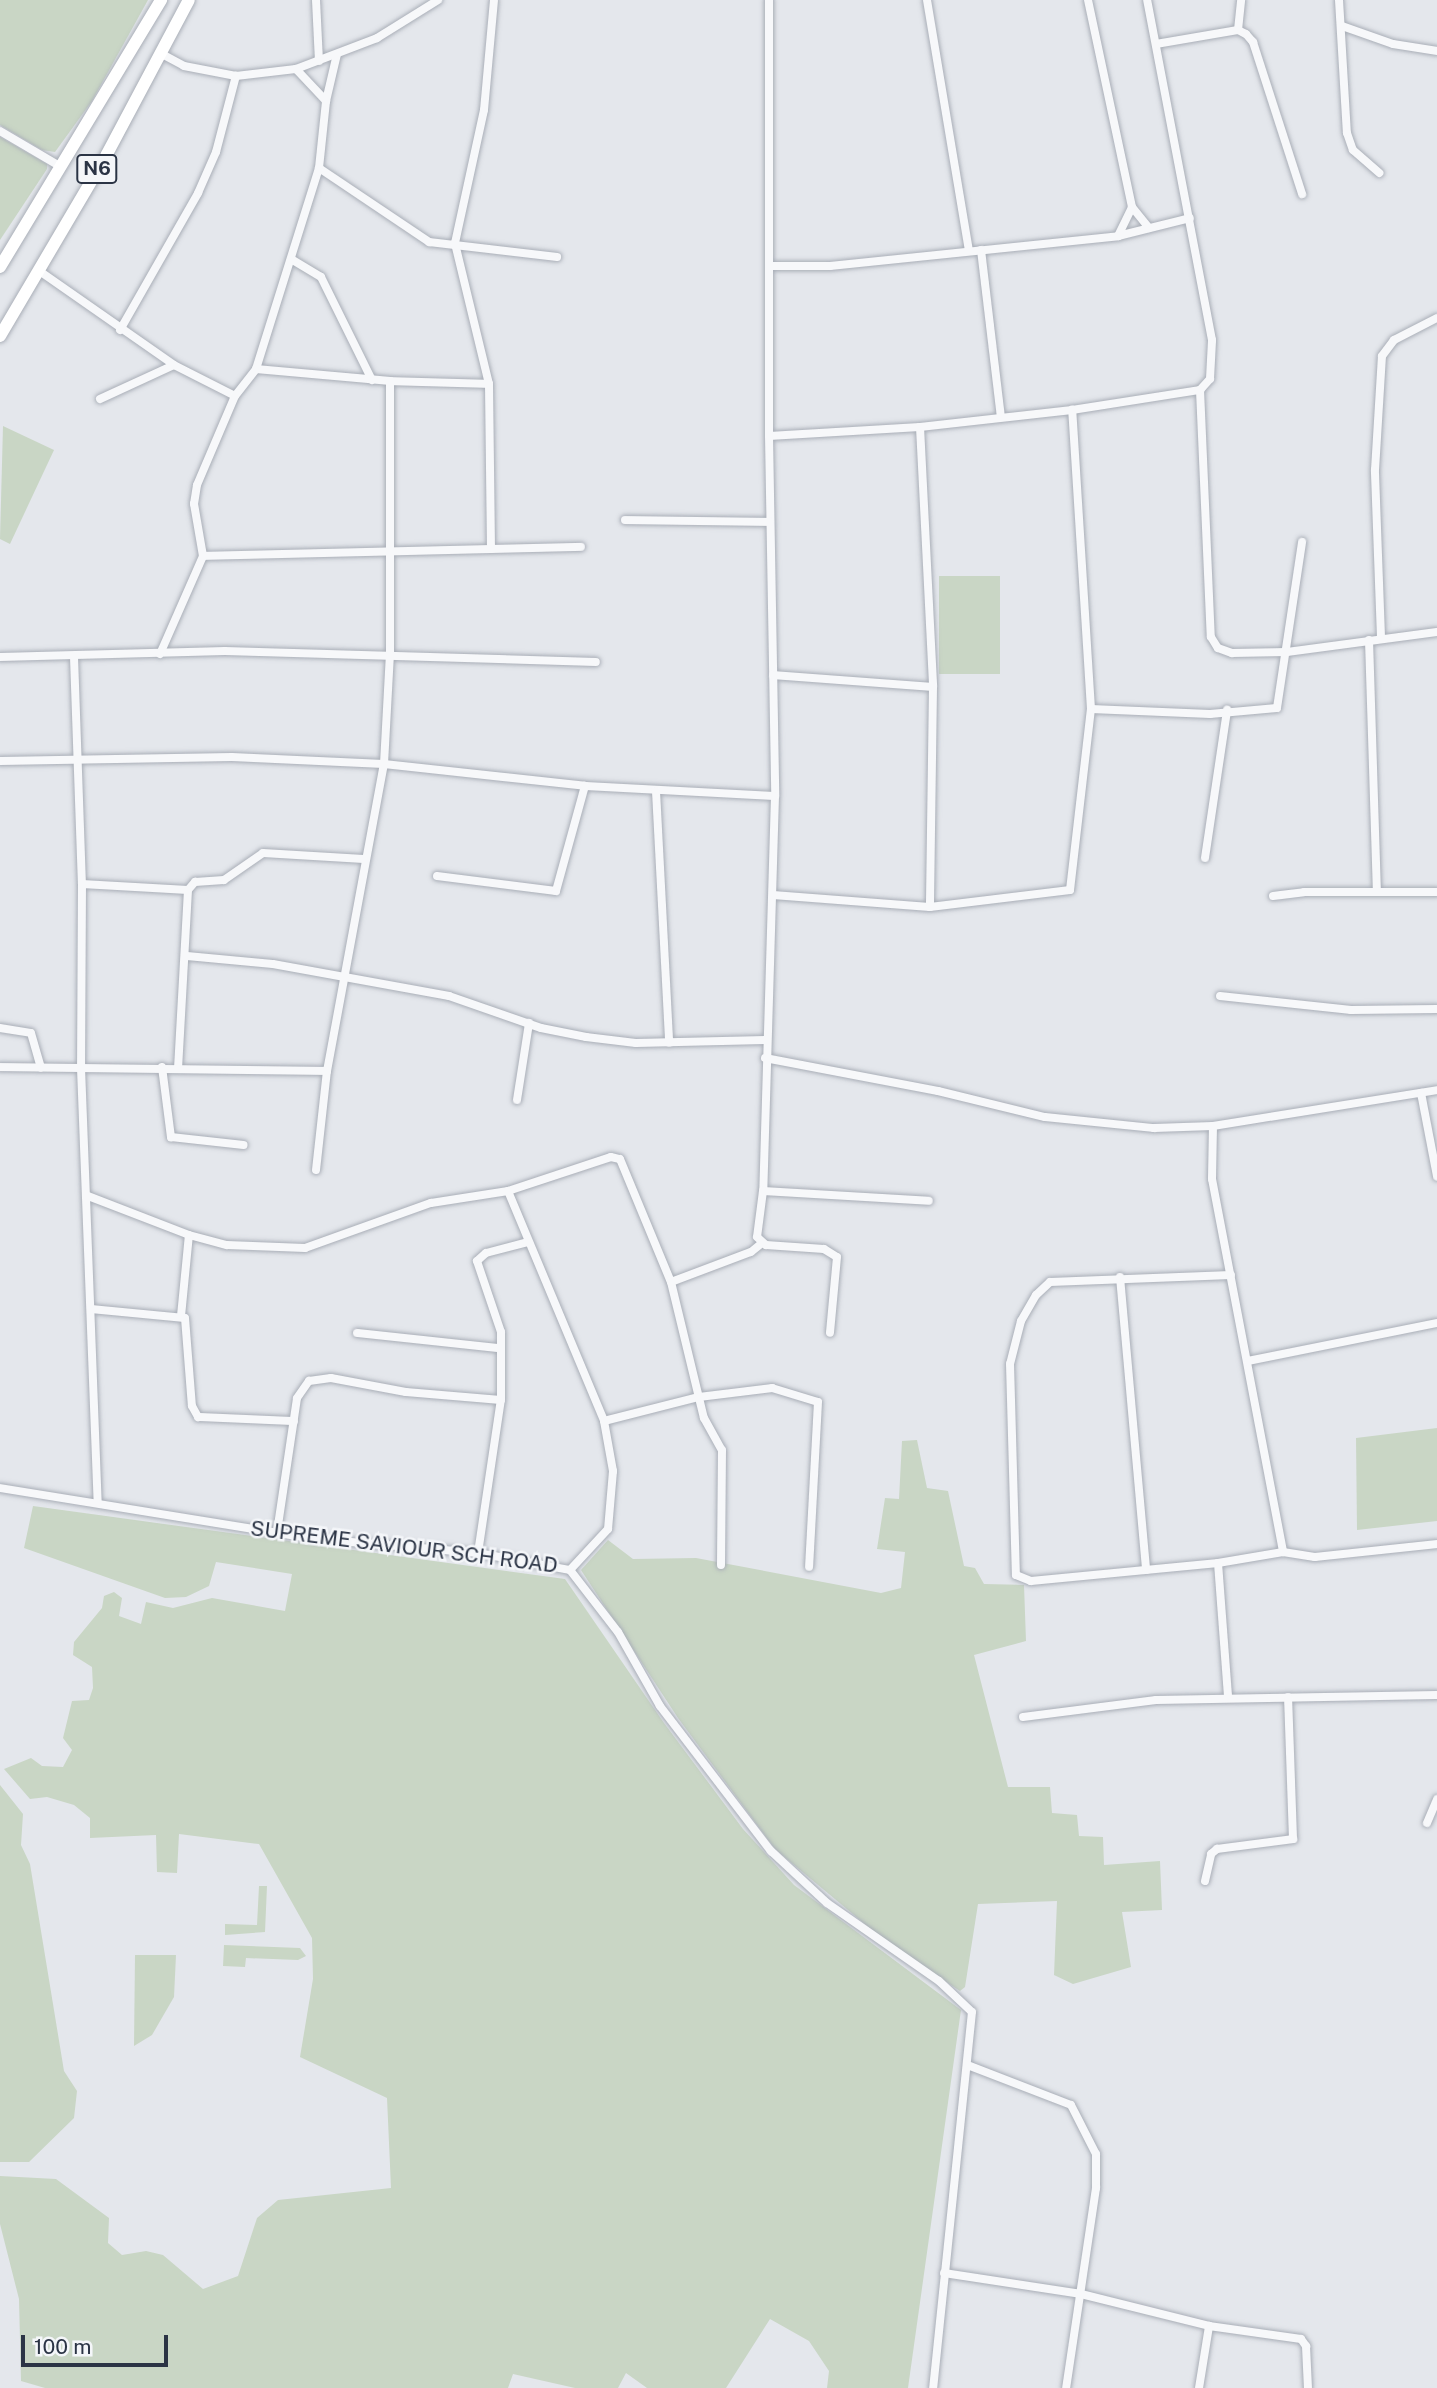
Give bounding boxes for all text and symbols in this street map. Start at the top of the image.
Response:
road number: N6 [76,154,118,184]
street label: SUPREME SAVIOUR SCH ROAD [249,1516,559,1578]
scale bar [24,2322,172,2366]
text: 100 m [34,2334,91,2359]

